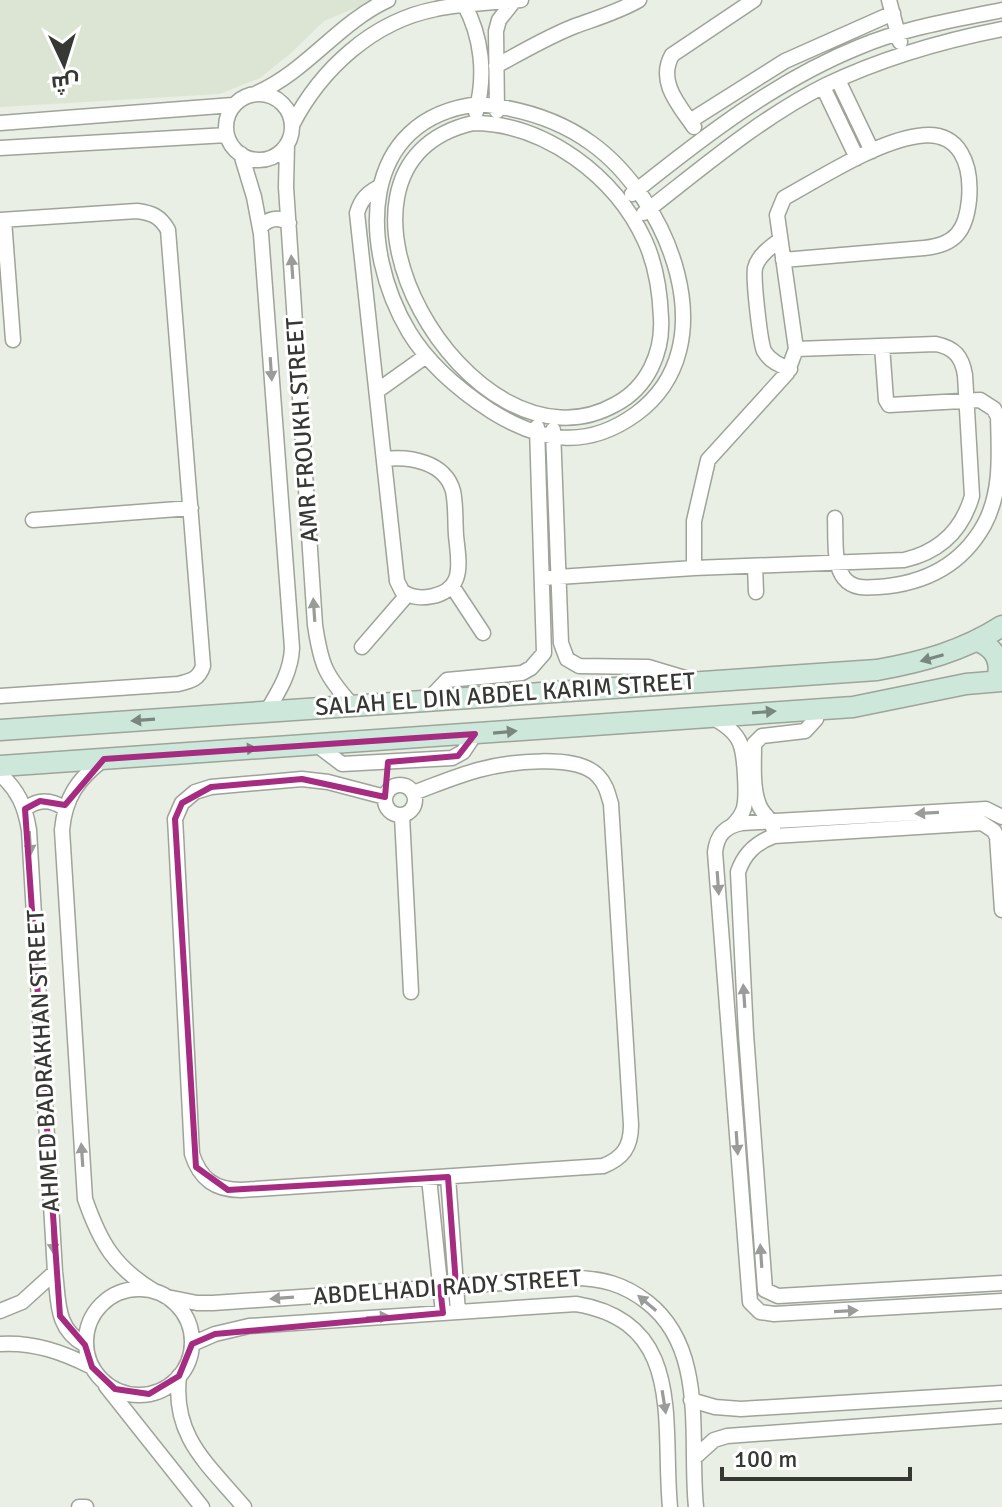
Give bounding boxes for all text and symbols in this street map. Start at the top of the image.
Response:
north arrow [24,24,104,104]
text: ش [50,69,80,98]
one-way arrow [285,254,298,279]
street label: AMR FROUKH STREET [279,316,325,544]
one-way arrow [265,357,278,382]
one-way arrow [307,597,320,622]
one-way arrow [919,652,943,665]
street label: SALAH EL DIN ABDEL KARIM STREET [314,666,696,722]
one-way arrow [752,705,777,718]
one-way arrow [130,714,155,727]
one-way arrow [493,725,518,738]
one-way arrow [233,742,258,755]
one-way arrow [914,806,939,819]
one-way arrow [24,831,37,856]
one-way arrow [712,871,725,896]
street label: AHMED BADRAKHAN STREET [20,909,66,1213]
one-way arrow [737,983,750,1008]
one-way arrow [731,1131,744,1156]
one-way arrow [75,1142,88,1167]
one-way arrow [47,1230,60,1255]
one-way arrow [754,1243,767,1268]
street label: ABDELHADI RADY STREET [312,1263,582,1311]
one-way arrow [269,1292,294,1305]
one-way arrow [637,1295,657,1312]
one-way arrow [834,1304,859,1317]
one-way arrow [366,1311,391,1324]
one-way arrow [658,1390,671,1415]
scale bar [722,1431,910,1481]
text: 100 m [734,1444,797,1474]

